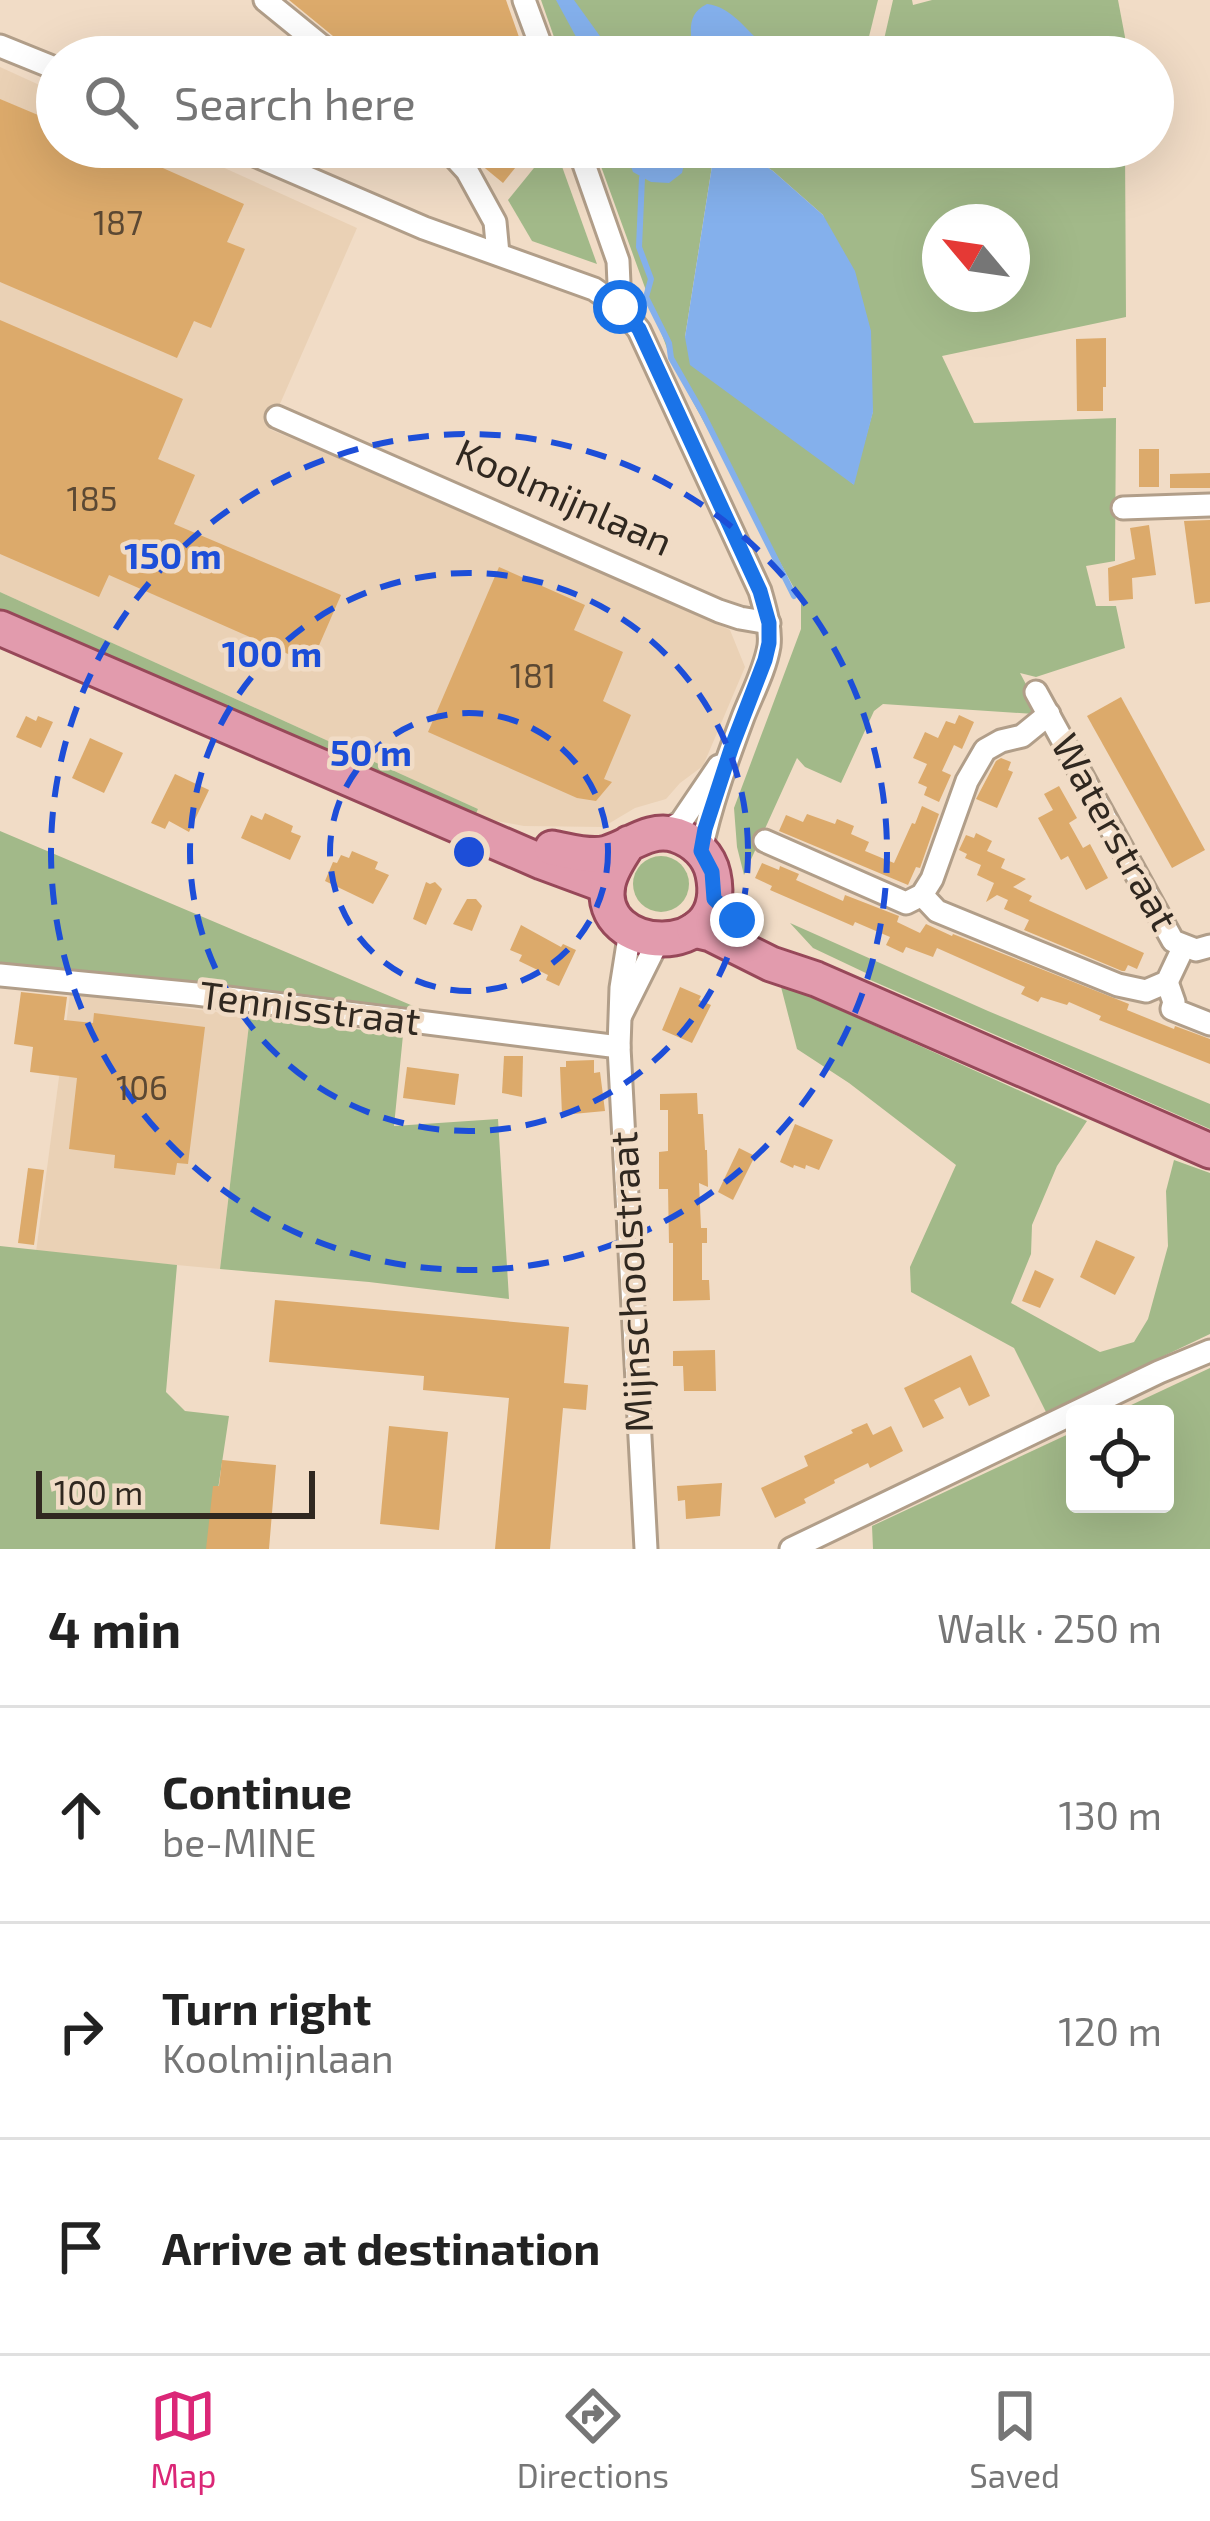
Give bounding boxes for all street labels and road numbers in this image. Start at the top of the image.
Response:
street label: Koolmijnlaan [449,427,680,564]
street label: Waterstraat [1043,725,1190,938]
street label: Tennisstraat [197,970,423,1043]
street label: Mijnschoolstraat [598,1130,661,1434]

